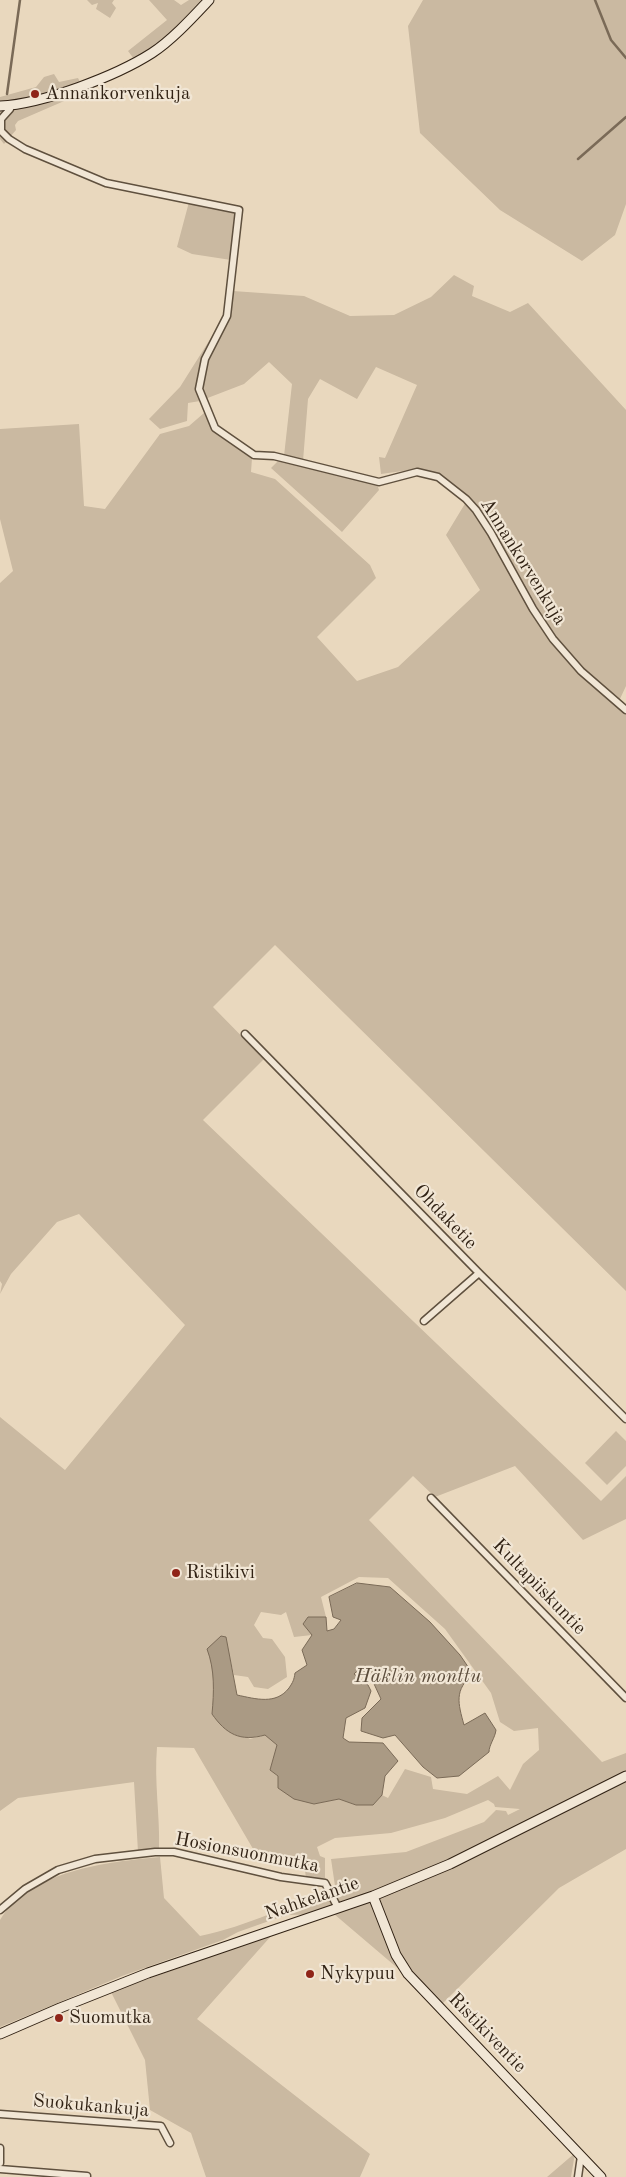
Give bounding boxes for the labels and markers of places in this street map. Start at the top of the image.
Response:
place label: Annankorvenkuja [45,83,190,105]
marker: Annankorvenkuja [29,88,41,100]
place label: Ristikivi [186,1562,255,1584]
marker: Ristikivi [170,1567,182,1579]
place label: Nykypuu [320,1963,395,1985]
marker: Nykypuu [304,1968,316,1980]
place label: Suomutka [69,2007,151,2029]
marker: Suomutka [53,2012,65,2024]

